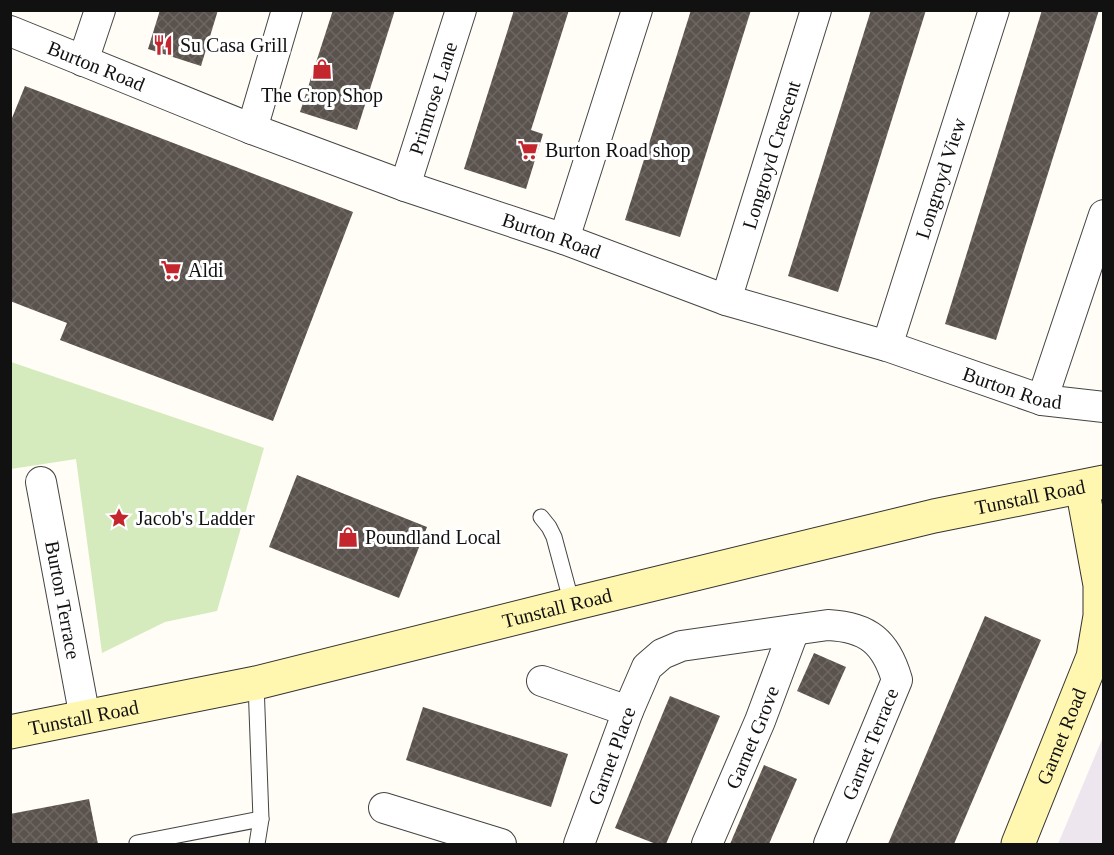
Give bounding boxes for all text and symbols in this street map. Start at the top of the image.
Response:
restaurant icon: Su Casa Grill [151,33,175,57]
place label: Su Casa Grill [180,34,288,56]
street label: Burton Road [44,36,148,95]
street label: Primrose Lane [405,39,461,158]
shop icon: The Crop Shop [310,57,334,81]
street label: Longroyd Crescent [738,78,805,232]
place label: The Crop Shop [261,84,383,107]
street label: Longroyd View [911,115,970,242]
supermarket icon: Burton Road shop [516,138,540,162]
place label: Burton Road shop [545,139,691,162]
street label: Burton Road [499,208,604,263]
supermarket icon: Aldi [159,258,183,282]
place label: Aldi [188,259,224,281]
street label: Burton Road [960,362,1063,413]
street label: Tunstall Road [973,475,1087,519]
place icon: Jacob's Ladder [107,506,131,530]
place label: Jacob's Ladder [136,507,255,529]
shop icon: Poundland Local [336,525,360,549]
place label: Poundland Local [365,526,502,548]
street label: Burton Terrace [41,539,85,661]
street label: Tunstall Road [500,584,614,632]
street label: Garnet Grove [721,683,783,792]
street label: Garnet Terrace [838,685,902,803]
street label: Garnet Road [1032,685,1090,788]
street label: Tunstall Road [26,696,141,739]
street label: Garnet Place [583,704,640,808]

